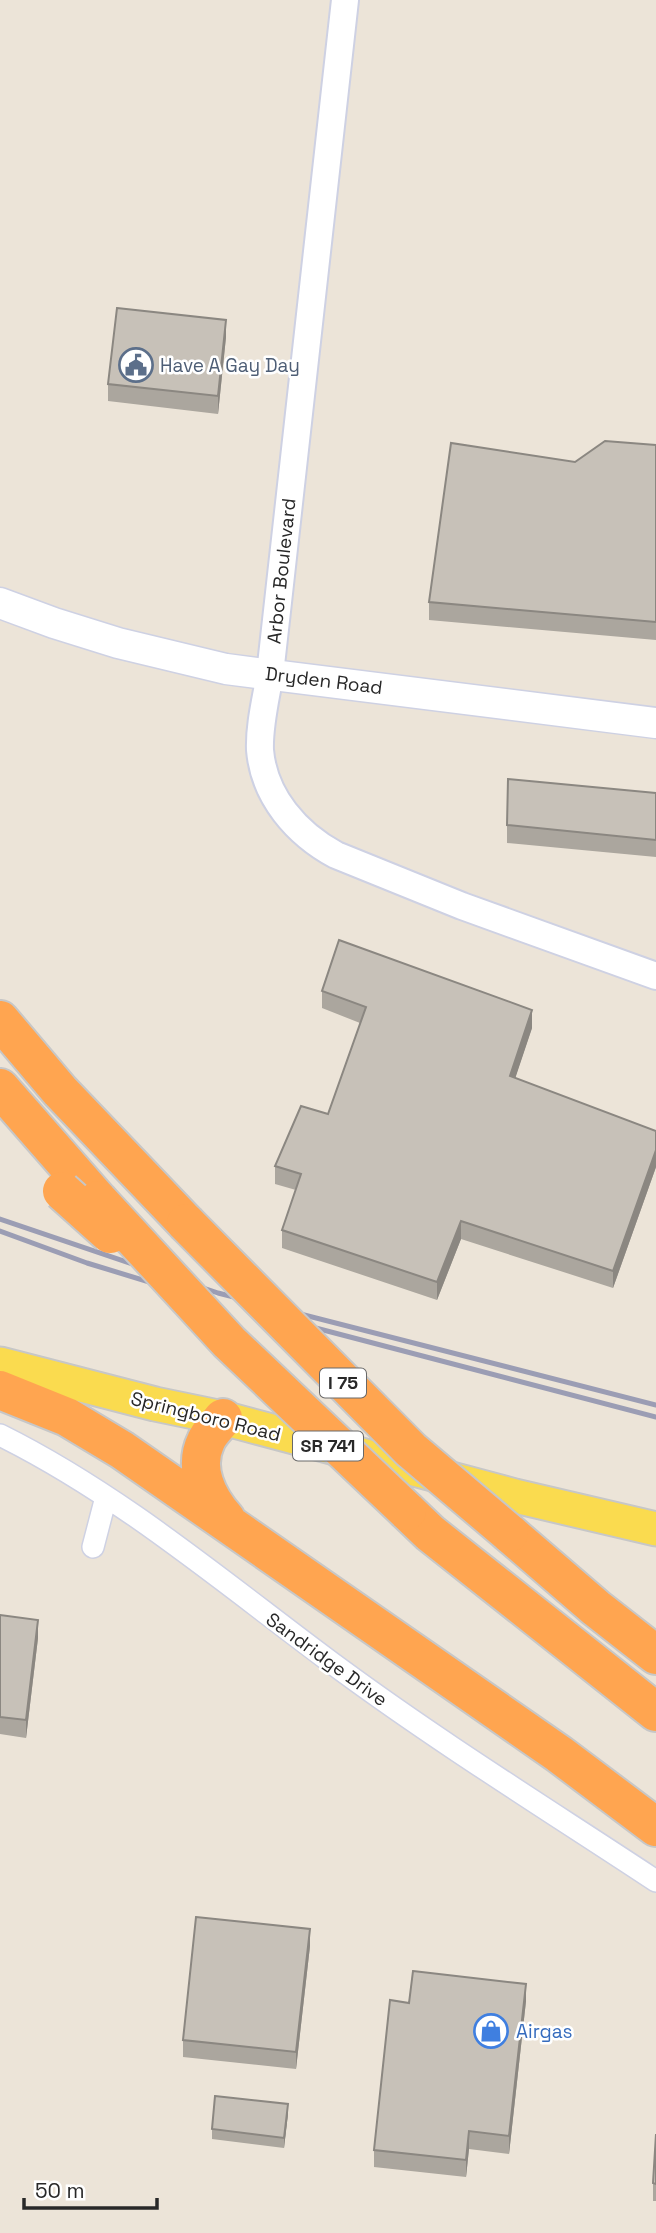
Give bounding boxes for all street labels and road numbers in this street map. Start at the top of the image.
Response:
street label: Arbor Boulevard [261,497,302,645]
street label: Dryden Road [264,661,384,700]
road number: I 75 [320,1368,366,1398]
street label: Springboro Road [128,1386,283,1447]
road number: SR 741 [293,1432,363,1461]
street label: Sandridge Drive [261,1607,392,1712]

